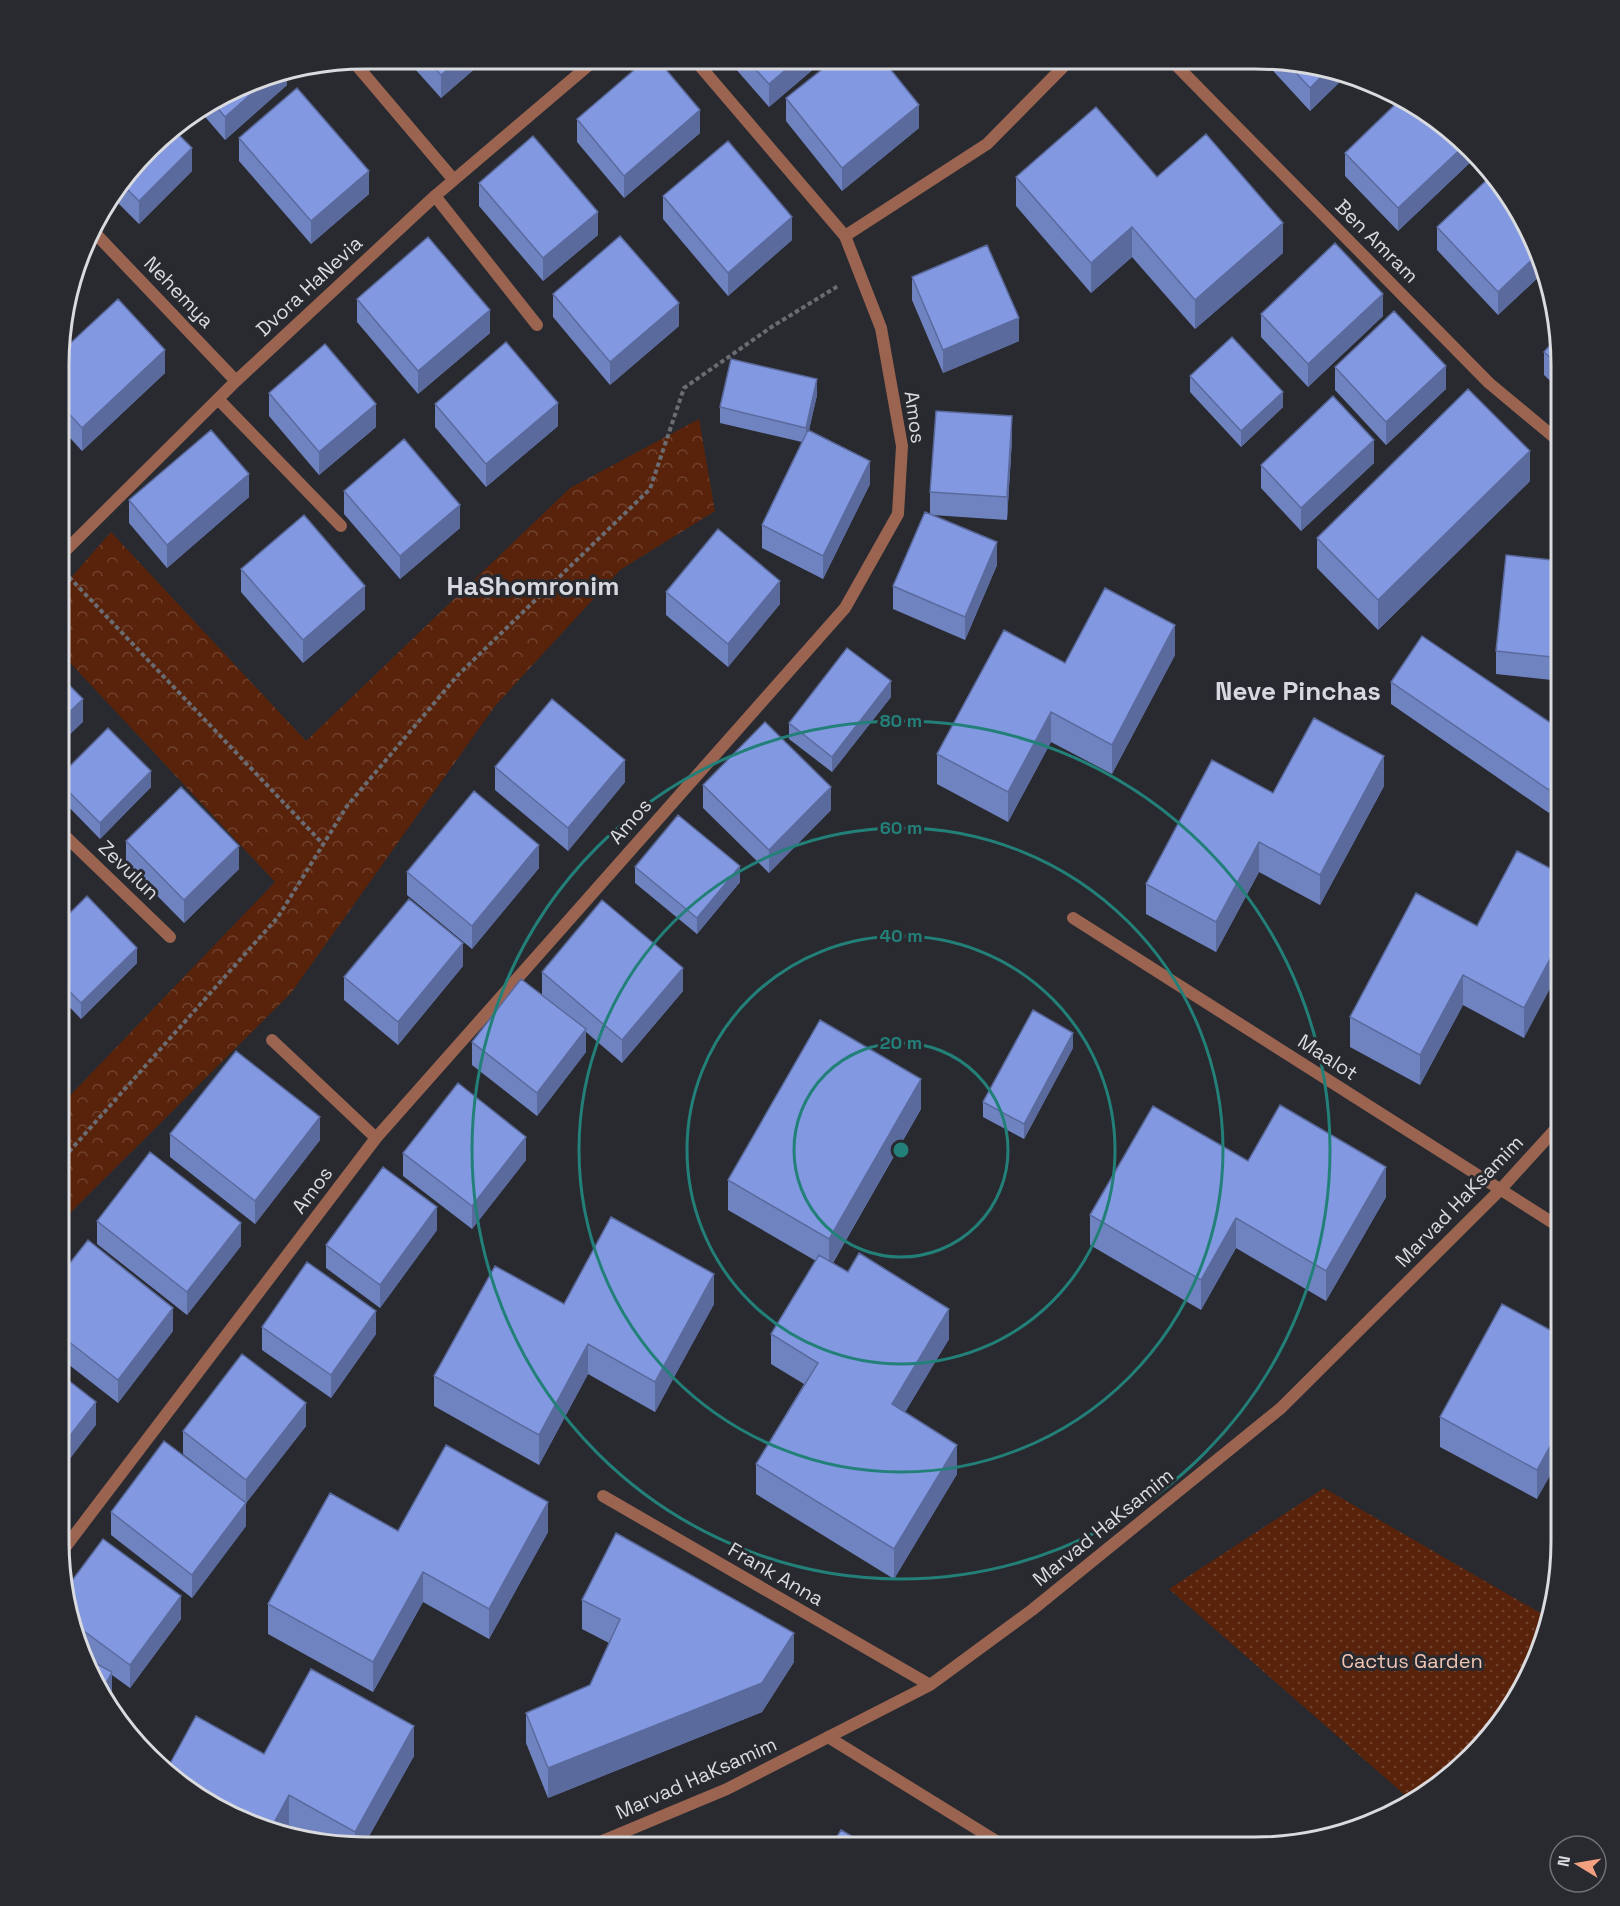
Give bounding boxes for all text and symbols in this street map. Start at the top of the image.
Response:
street label: Ben Amram [1330,194,1424,288]
street label: Dvora HaNevia [250,230,368,342]
street label: Nehemya [138,251,220,333]
street label: Amos [898,389,932,445]
district label: HaShomronim [447,569,619,603]
district label: Neve Pinchas [1215,674,1381,708]
text: 80 m [880,709,922,732]
street label: Amos [603,793,657,849]
text: 60 m [880,816,922,839]
street label: Zevulun [93,835,165,905]
text: 40 m [879,924,923,947]
street label: Maalot [1293,1028,1363,1086]
text: 20 m [880,1031,922,1054]
street label: Marvad HaKsamim [1389,1129,1529,1273]
centre of rings [891,1140,911,1160]
street label: Amos [286,1161,338,1219]
street label: Marvad HaKsamim [1027,1462,1179,1592]
street label: Frank Anna [724,1536,828,1612]
park label: Cactus Garden [1341,1648,1483,1674]
street label: Marvad HaKsamim [611,1731,781,1825]
north arrow [1548,1834,1608,1894]
text: N [1552,1854,1575,1869]

